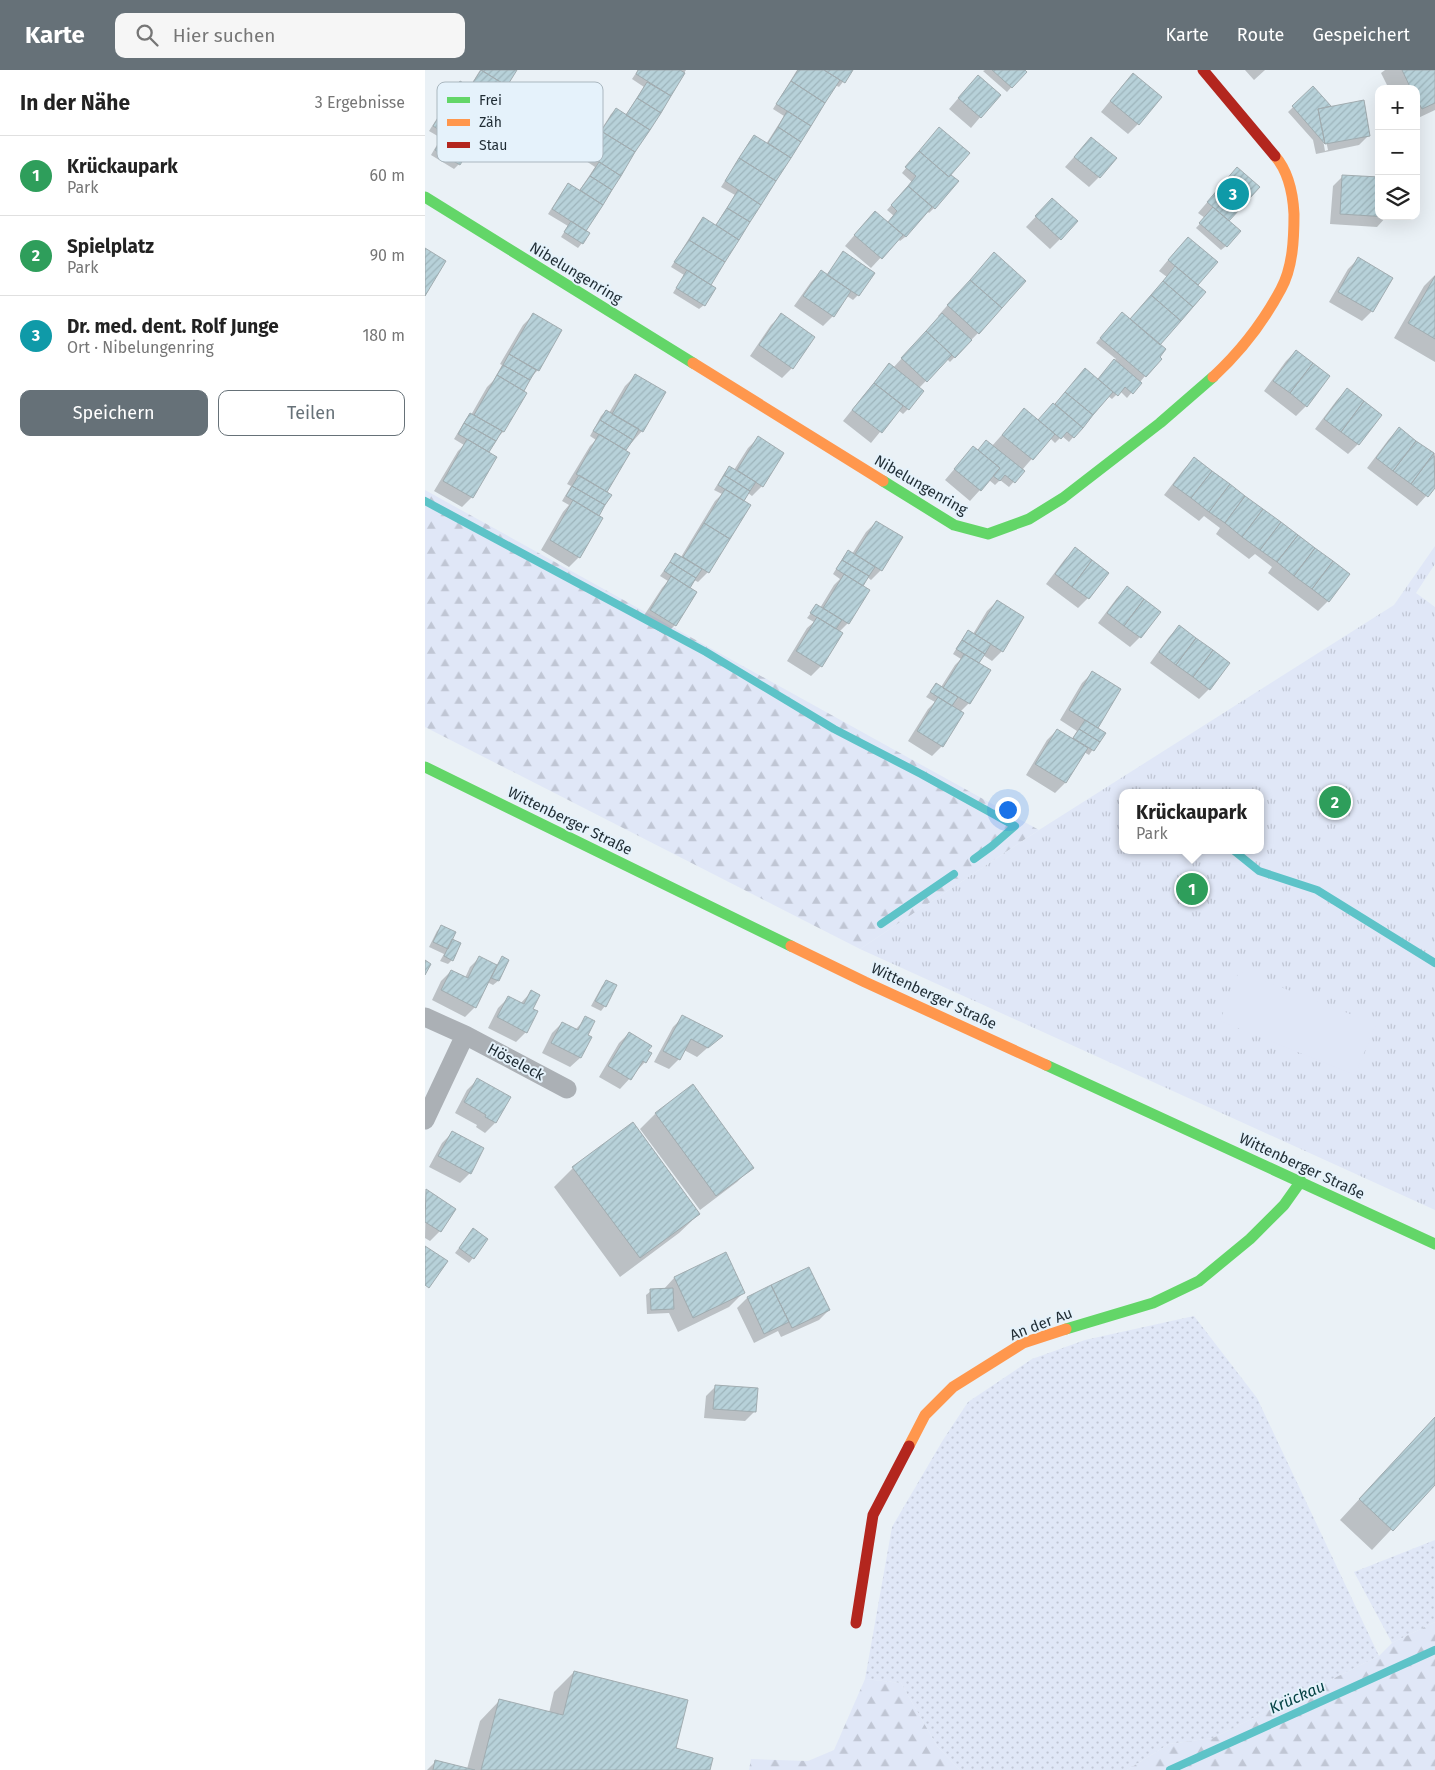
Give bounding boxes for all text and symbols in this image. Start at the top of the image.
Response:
search box [115,13,465,58]
text: Karte [25,21,85,49]
icon: search [133,21,161,49]
text: Hier suchen [173,24,275,47]
text: Karte [1166,24,1209,46]
text: Route [1237,24,1284,46]
text: Gespeichert [1312,24,1410,46]
legend [437,82,603,162]
map controls [1375,85,1420,220]
button: + [1375,85,1420,130]
text: In der Nähe [20,90,130,116]
text: Frei [479,92,502,109]
text: 3 Ergebnisse [315,93,405,112]
text: Zäh [479,114,502,131]
button: − [1375,130,1420,175]
text: Stau [479,137,507,154]
text: Krückaupark [67,155,178,178]
text: 1 [32,166,40,185]
text: 60 m [370,166,405,185]
pin: 3 [1217,175,1249,213]
button: layers [1375,175,1420,220]
text: Park [67,178,99,197]
text: Spielplatz [67,235,154,258]
street label: Nibelungenring [527,238,626,308]
text: 2 [32,246,40,265]
text: 90 m [370,246,405,265]
text: Park [67,258,99,277]
text: Dr. med. dent. Rolf Junge [67,315,279,338]
text: 3 [32,326,40,345]
text: 180 m [362,326,405,345]
text: Ort · Nibelungenring [67,338,214,357]
button: Speichern [20,390,208,436]
button: Teilen [218,390,405,436]
street label: Nibelungenring [871,451,971,519]
street label: Wittenberger Straße [505,783,635,859]
pin: 2 [1319,783,1351,821]
popup [1119,789,1264,854]
your location [995,797,1021,823]
text: Krückaupark [1136,801,1247,824]
text: Park [1136,824,1168,843]
pin: 1 [1176,870,1208,908]
street label: Wittenberger Straße [868,959,1000,1033]
street label: Höseleck [485,1040,548,1085]
street label: Wittenberger Straße [1236,1129,1368,1203]
street label: An der Au [1007,1304,1075,1344]
water label: Krückau [1266,1676,1328,1718]

